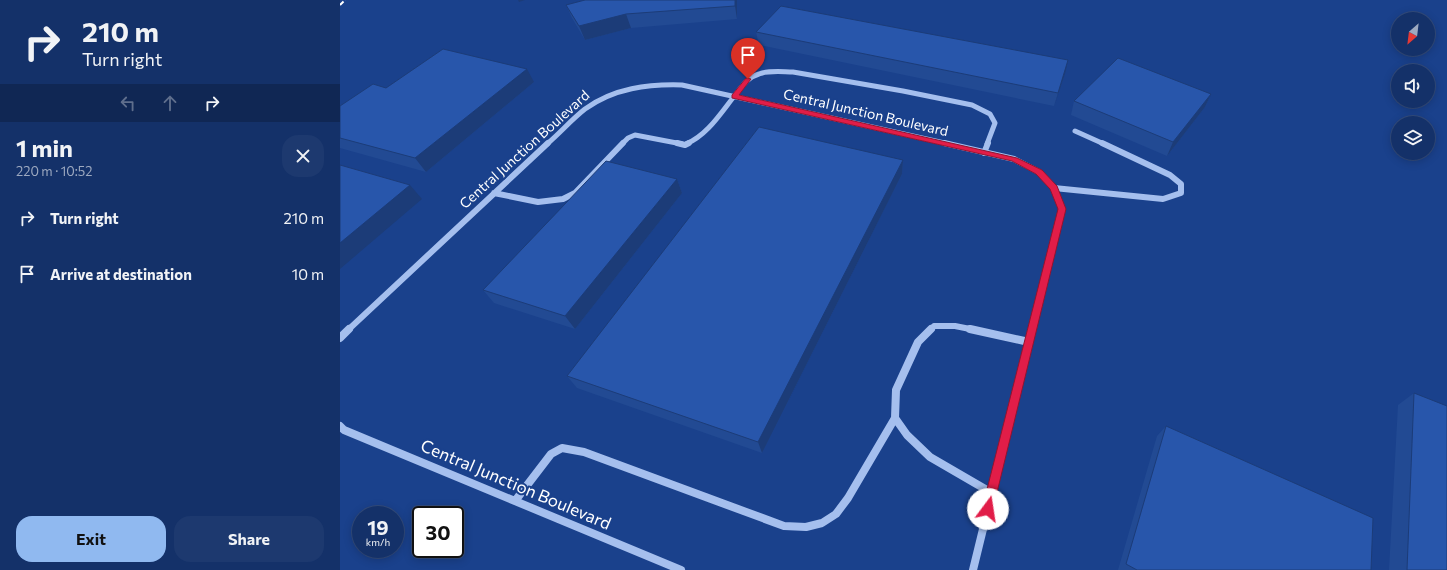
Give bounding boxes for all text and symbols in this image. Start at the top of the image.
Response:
north arrow [1391,12,1435,56]
map controls [1391,12,1435,160]
text: 210 m [82,14,159,48]
icon: right [16,16,68,68]
pin [731,38,765,79]
icon: arrive [737,44,759,66]
text: Turn right [82,48,162,70]
button: sound [1391,64,1435,108]
street label: Central Junction Boulevard [782,85,950,139]
street label: Central Junction Boulevard [456,86,592,212]
icon: left [117,92,139,114]
icon: ahead [159,92,181,114]
icon: right [201,92,223,114]
button: layers [1391,116,1435,160]
text: 1 min [16,133,73,162]
button: close [282,135,324,177]
text: 220 m · 10:52 [16,163,93,179]
icon: right [16,207,38,229]
text: Turn right [50,209,119,227]
text: 210 m [284,209,324,227]
icon: arrive [16,263,38,285]
text: Arrive at destination [50,265,192,283]
text: 10 m [292,265,324,283]
street label: Central Junction Boulevard [418,434,614,534]
position arrow [967,488,1009,530]
speed limit sign: 30 [412,506,464,558]
text: 19 [367,515,389,539]
button: Exit [16,516,166,562]
button: Share [174,516,324,562]
text: km/h [366,536,390,548]

